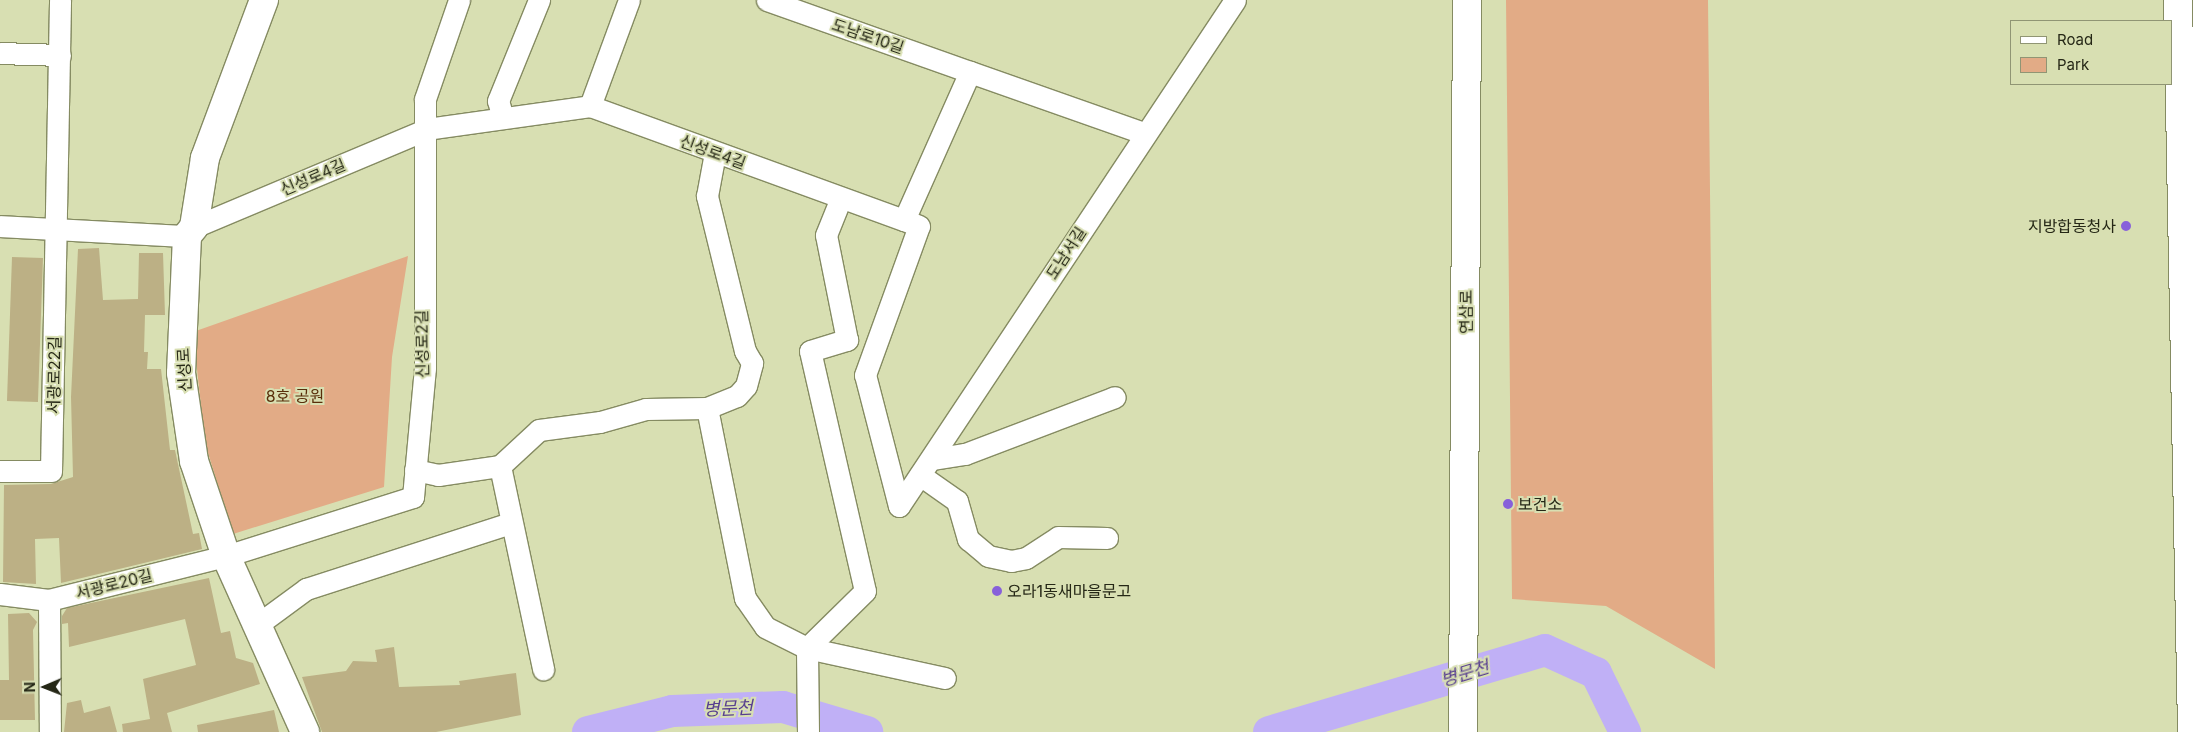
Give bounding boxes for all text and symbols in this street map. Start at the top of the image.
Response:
street label: 도남로10길 [829,15,907,57]
legend [2010,20,2173,85]
text: Road [2057,30,2093,49]
text: Park [2057,55,2089,74]
street label: 신성로4길 [677,131,749,173]
street label: 신성로4길 [277,155,349,199]
place label: 지방합동청사 [2028,216,2116,236]
marker: 지방합동청사 [2120,220,2132,232]
street label: 도남서길 [1042,223,1090,283]
street label: 연삼로 [1456,290,1476,334]
street label: 신성로2길 [412,310,432,378]
street label: 서광로22길 [44,336,64,414]
street label: 신성로 [173,347,195,393]
park label: 8호 공원 [266,386,324,406]
place label: 보건소 [1518,494,1562,514]
marker: 보건소 [1502,498,1514,510]
street label: 서광로20길 [73,565,155,603]
place label: 오라1동새마을문고 [1007,581,1131,601]
marker: 오라1동새마을문고 [991,585,1003,597]
water label: 병문천 [1438,656,1492,692]
north arrow [20,662,70,712]
text: N [21,682,38,693]
water label: 병문천 [703,697,753,721]

